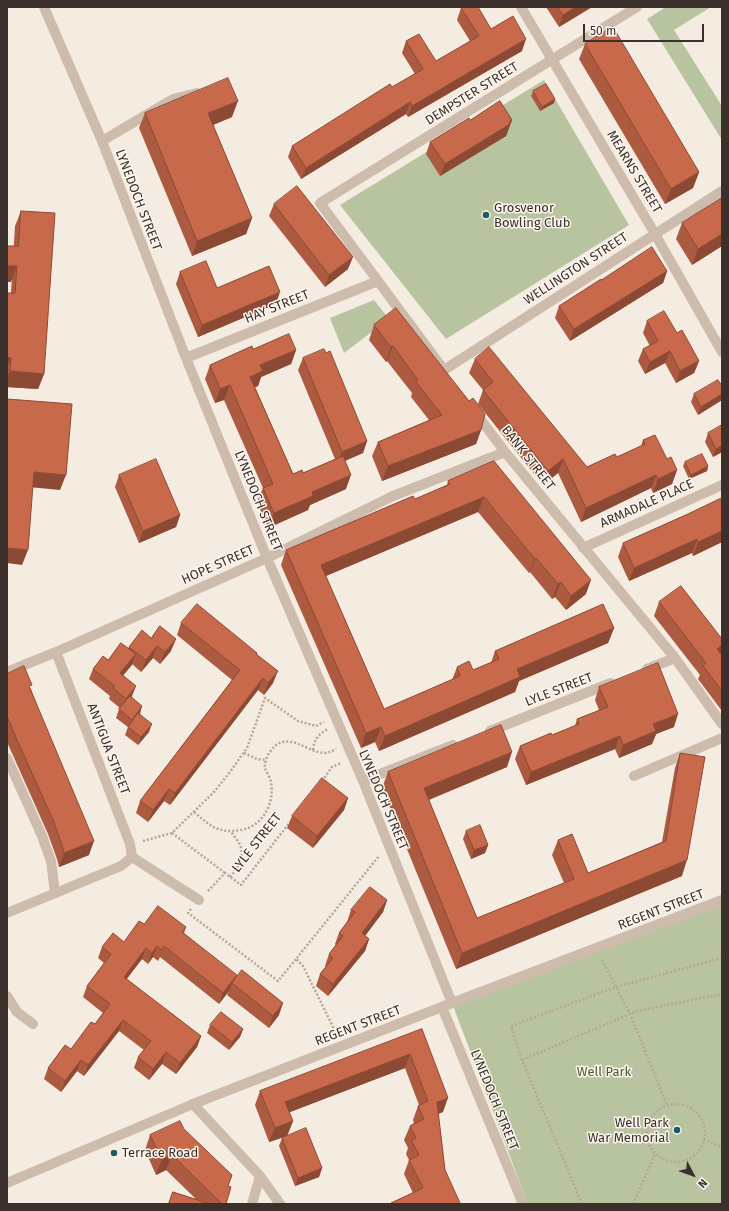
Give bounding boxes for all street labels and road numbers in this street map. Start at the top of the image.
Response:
street label: DEMPSTER STREET [423,59,521,129]
street label: MEARNS STREET [603,128,665,216]
street label: LYNEDOCH STREET [112,147,164,253]
street label: WELLINGTON STREET [521,230,631,308]
street label: HAY STREET [242,287,312,327]
street label: BANK STREET [498,423,558,493]
street label: LYNEDOCH STREET [231,448,285,554]
street label: ARMADALE PLACE [598,476,696,532]
street label: HOPE STREET [179,542,257,588]
street label: LYLE STREET [523,670,595,710]
street label: ANTIGUA STREET [83,701,133,797]
street label: LYNEDOCH STREET [355,748,411,852]
street label: LYLE STREET [229,810,285,876]
street label: REGENT STREET [616,886,706,934]
street label: REGENT STREET [313,1002,403,1050]
street label: LYNEDOCH STREET [467,1047,521,1153]

